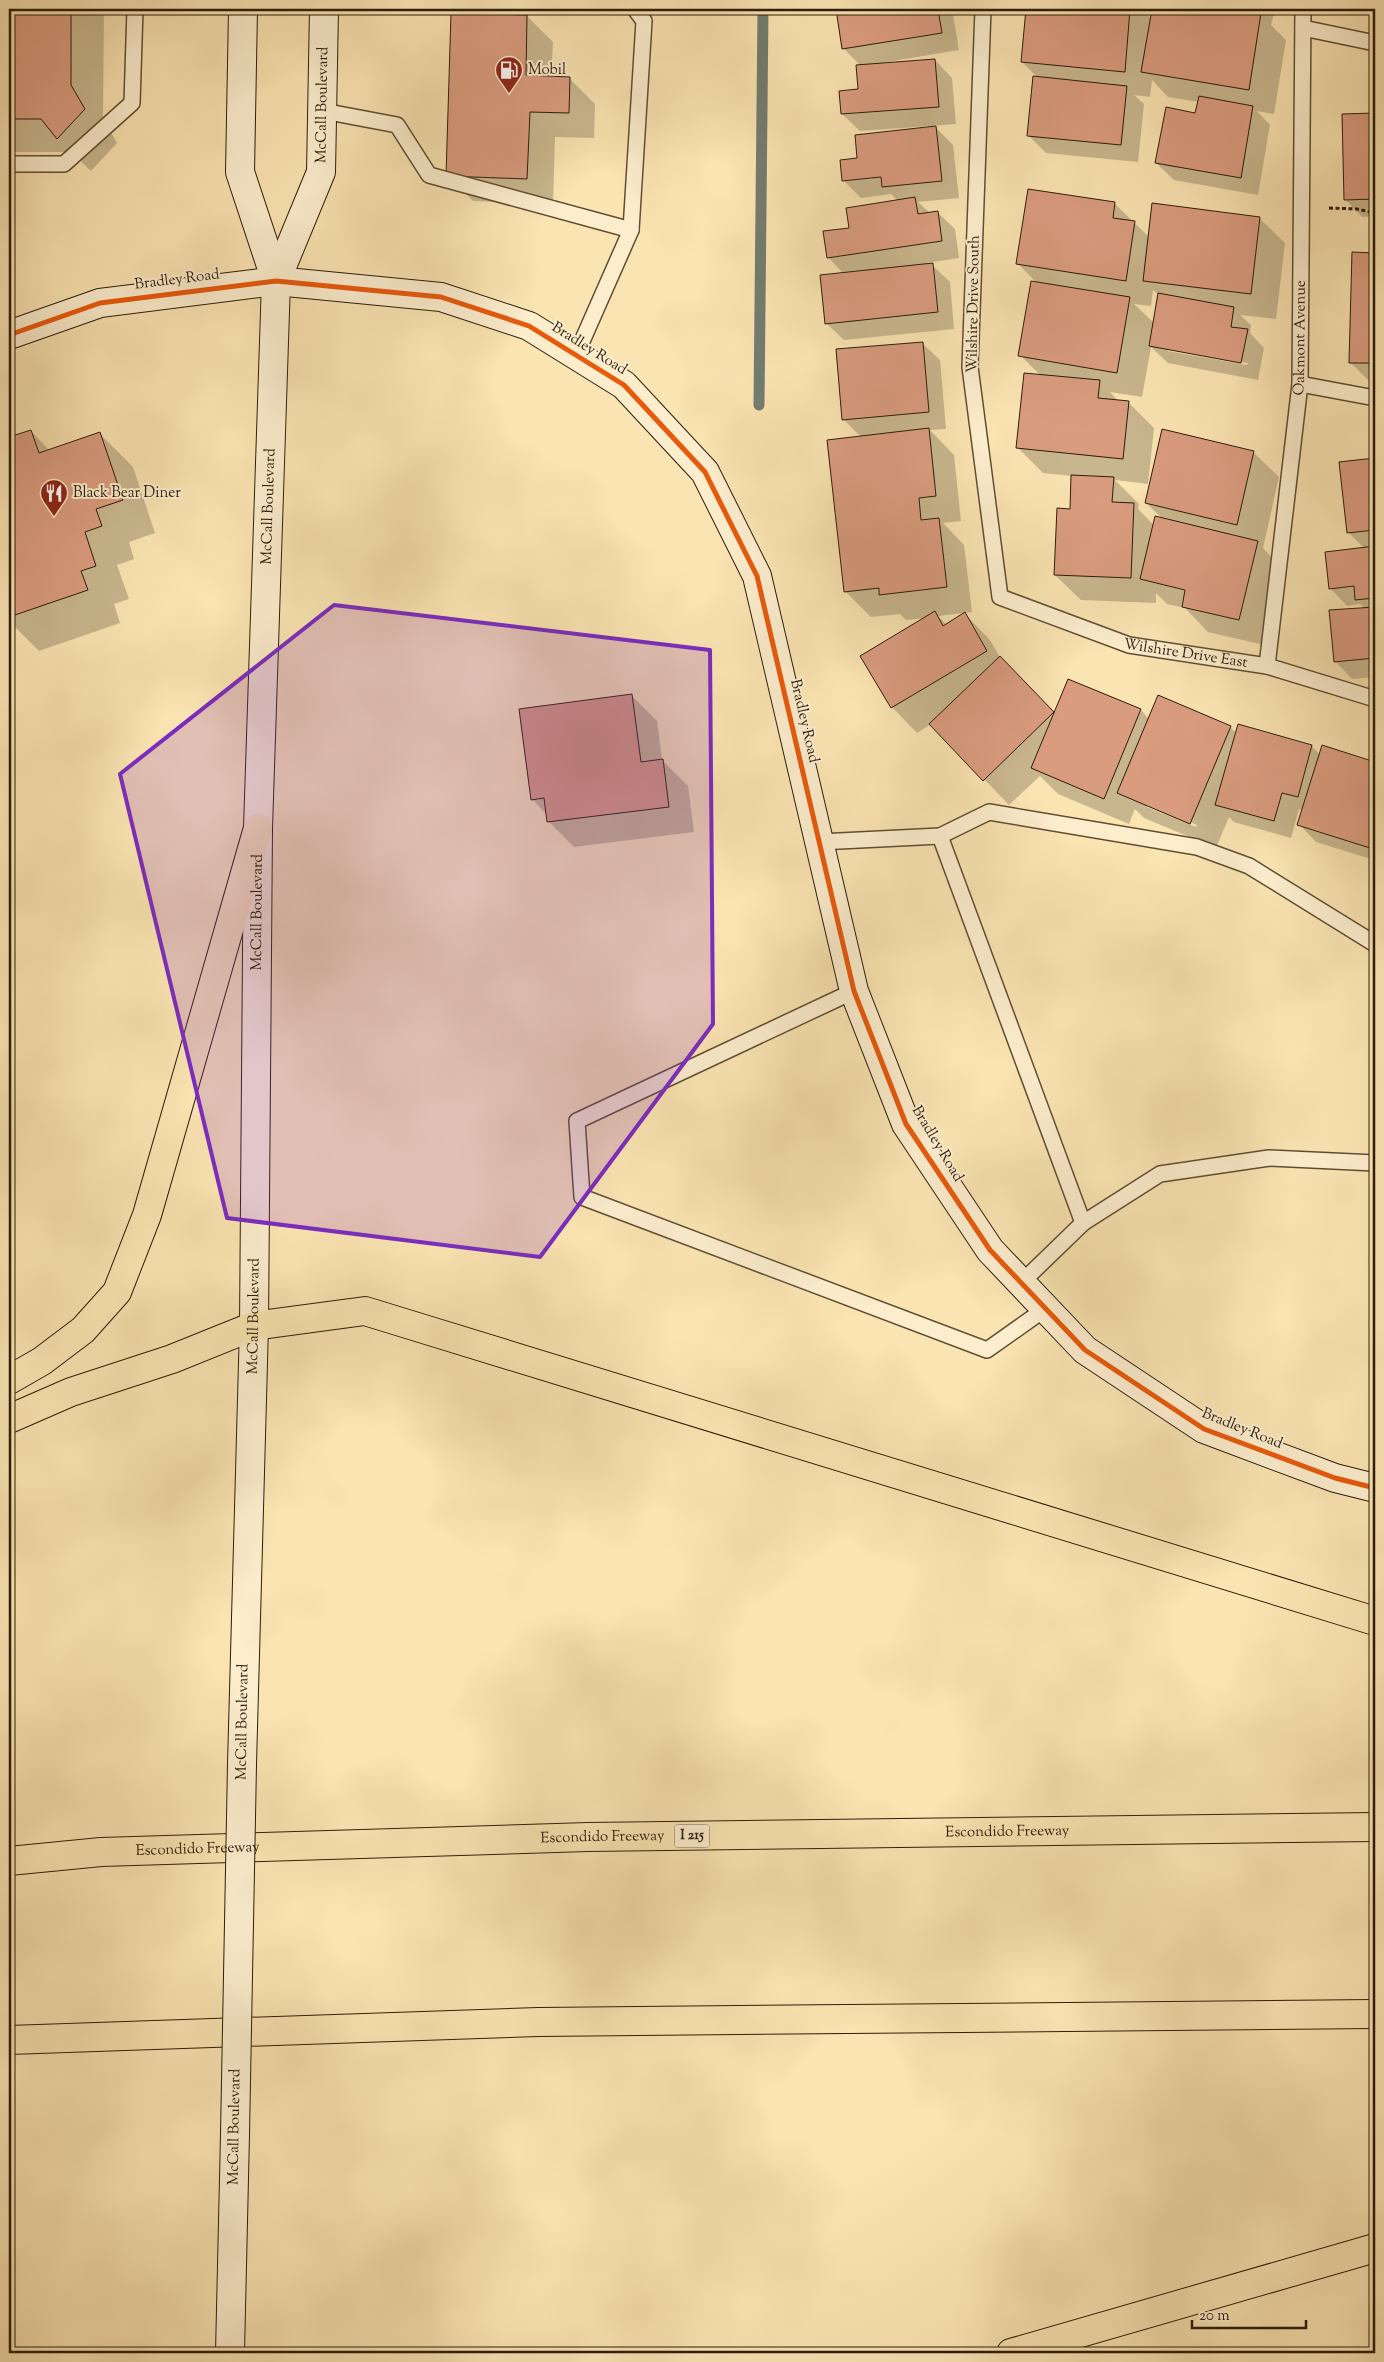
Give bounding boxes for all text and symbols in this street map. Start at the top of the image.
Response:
street label: McCall Boulevard [311,46,334,163]
fuel station icon: Mobil [494,55,524,94]
place label: Mobil [528,60,566,81]
street label: Wilshire Drive South [962,235,986,373]
street label: Bradley Road [133,264,221,296]
street label: Oakmont Avenue [1288,280,1311,397]
street label: Bradley Road [547,317,631,381]
street label: McCall Boulevard [256,447,281,565]
restaurant icon: Black Bear Diner [39,478,69,517]
place label: Black Bear Diner [73,483,181,504]
street label: Wilshire Drive East [1122,634,1249,673]
street label: Bradley Road [784,677,824,765]
street label: McCall Boulevard [246,853,268,971]
street label: Bradley Road [906,1102,968,1186]
street label: McCall Boulevard [242,1257,265,1375]
street label: Bradley Road [1198,1403,1286,1455]
street label: McCall Boulevard [231,1663,255,1780]
street label: Escondido Freeway [945,1820,1070,1843]
road number: I 215 [674,1824,710,1848]
street label: Escondido Freeway [540,1826,665,1849]
street label: Escondido Freeway [135,1837,260,1861]
street label: McCall Boulevard [223,2068,247,2185]
scale bar [1192,2297,1305,2329]
text: 20 m [1199,2306,1230,2327]

